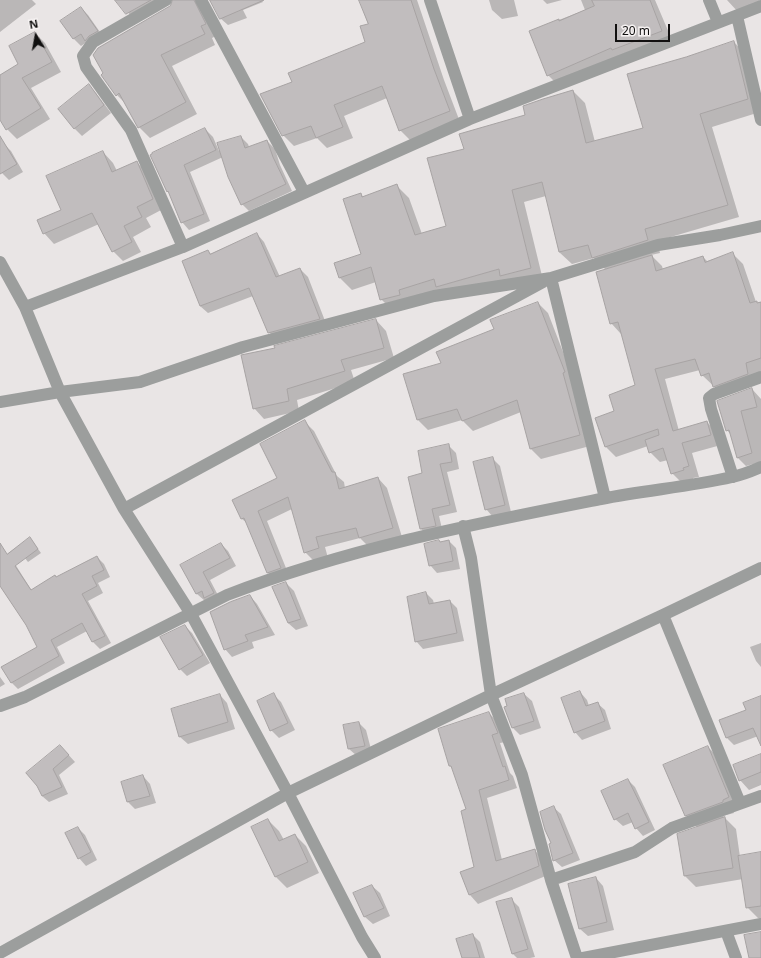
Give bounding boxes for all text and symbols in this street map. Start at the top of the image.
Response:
north arrow [16,16,56,56]
text: N [28,16,39,32]
scale bar [617,16,672,42]
text: 20 m [622,22,650,39]

